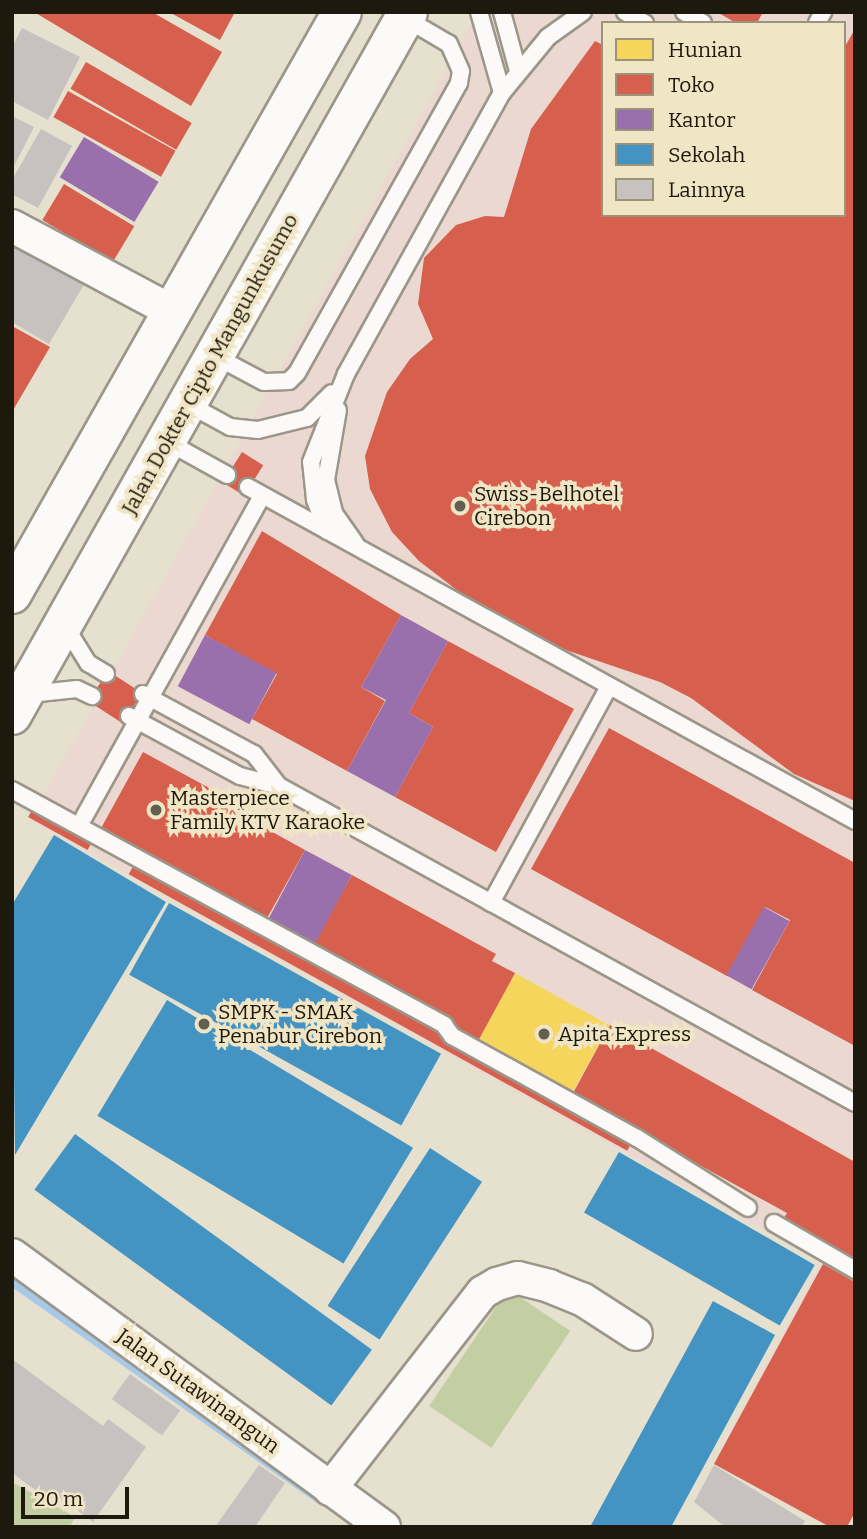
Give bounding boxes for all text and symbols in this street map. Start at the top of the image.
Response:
legend [601,21,846,217]
text: Hunian [668,37,742,63]
text: Toko [668,72,715,98]
text: Kantor [668,107,735,133]
text: Sekolah [668,142,745,168]
text: Lainnya [668,177,745,203]
street label: Jalan Dokter Cipto Mangunkusumo [117,209,303,519]
place label: Swiss-Belhotel Cirebon [474,481,619,531]
marker: Swiss-Belhotel Cirebon [452,498,468,514]
place label: Masterpiece Family KTV Karaoke [170,785,365,835]
marker: Masterpiece Family KTV Karaoke [148,802,164,818]
place label: SMPK - SMAK Penabur Cirebon [218,999,382,1049]
marker: SMPK - SMAK Penabur Cirebon [196,1016,212,1032]
place label: Apita Express [558,1021,691,1047]
marker: Apita Express [536,1026,552,1042]
street label: Jalan Sutawinangun [112,1323,284,1459]
scale bar [24,1472,133,1516]
text: 20 m [34,1486,83,1512]

